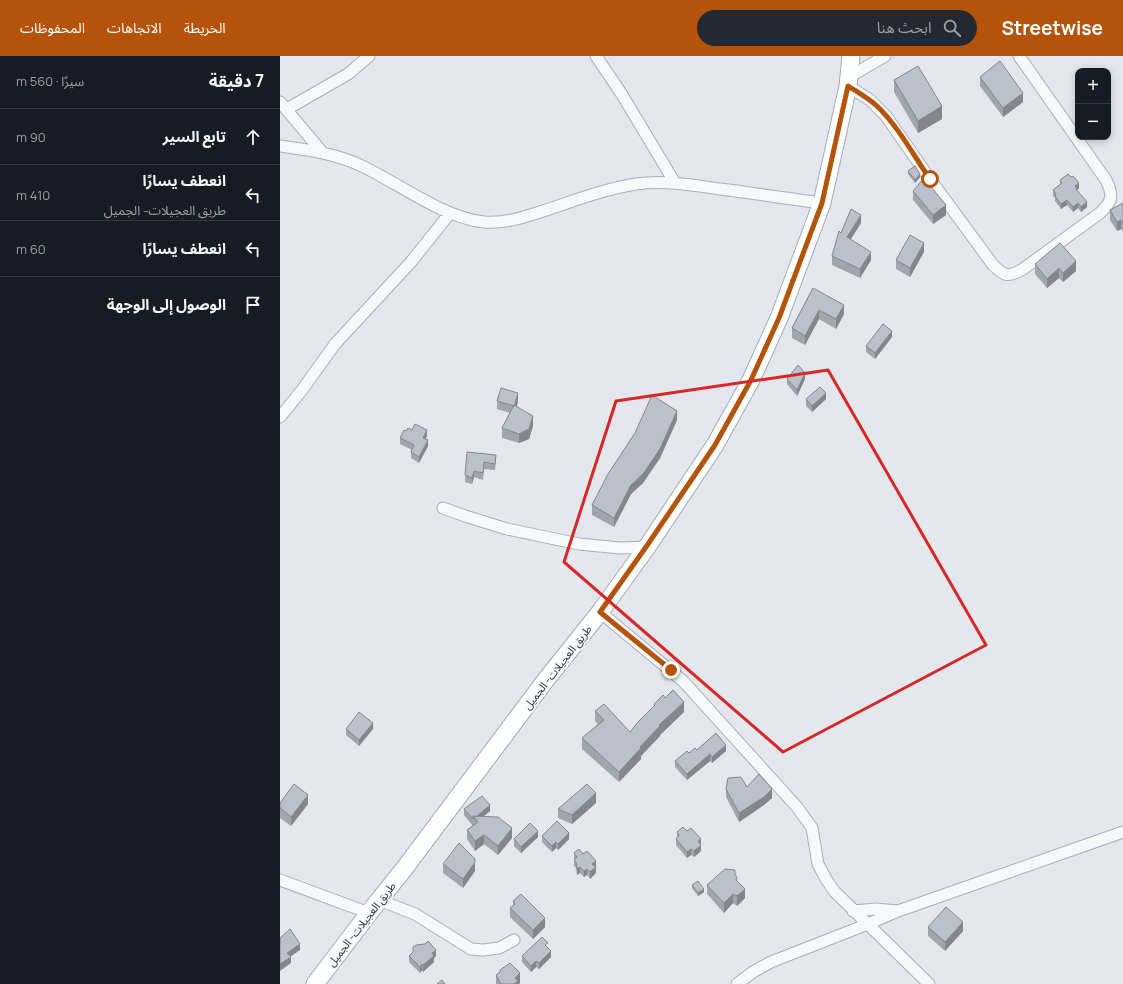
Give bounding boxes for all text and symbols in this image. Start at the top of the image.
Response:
search box [697,10,977,46]
text: Streetwise [1001,15,1103,41]
text: ابحث هنا [877,17,931,38]
icon: search [941,17,963,39]
text: المحفوظات [20,18,85,37]
text: الاتجاهات [107,18,162,37]
text: الخريطة [184,18,226,37]
map controls [1075,68,1111,140]
button: + [1075,68,1111,104]
text: 7 دقيقة [209,69,264,92]
text: سيرًا · 560 m [16,72,84,90]
button: − [1075,104,1111,140]
text: تابع السير [163,126,226,147]
icon: ahead [242,126,264,148]
text: 90 m [16,128,46,146]
text: انعطف يسارًا [142,170,226,191]
route start [921,170,939,188]
icon: left [242,184,264,206]
text: 410 m [16,186,50,204]
text: طريق العجيلات- الجميل [104,201,226,219]
text: انعطف يسارًا [142,238,226,259]
icon: left [242,238,264,260]
text: 60 m [16,240,46,258]
text: الوصول إلى الوجهة [107,294,226,315]
icon: arrive [242,294,264,316]
street label: طريق العجيلات- الجميل [519,622,595,712]
route end [662,661,680,679]
street label: طريق العجيلات- الجميل [323,879,399,969]

